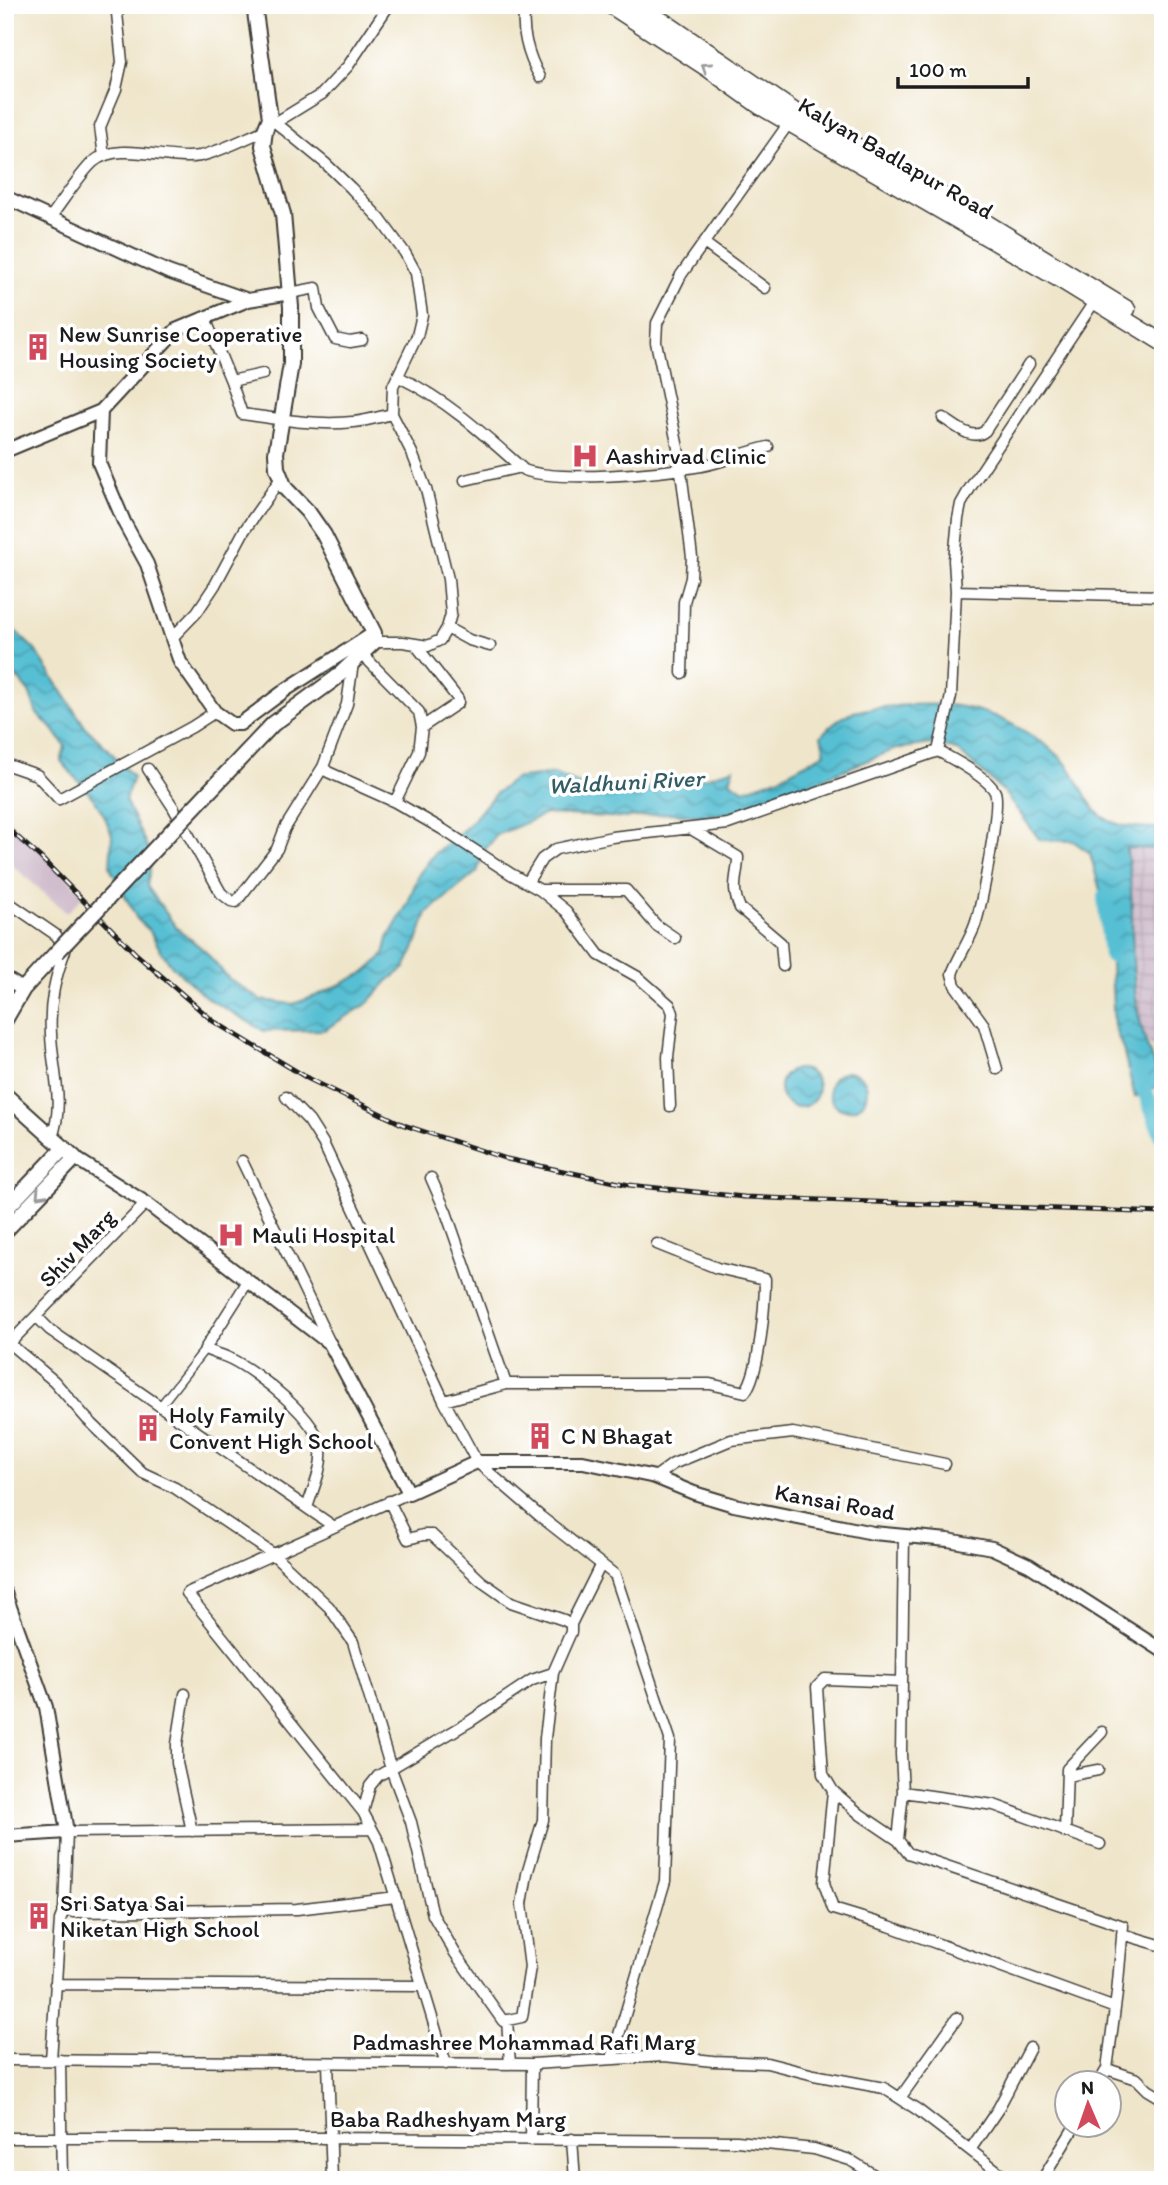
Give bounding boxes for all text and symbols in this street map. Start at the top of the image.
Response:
scale bar [898,46,1028,90]
text: 100 m [909,57,967,82]
one-way arrow [701,63,714,76]
street label: Kalyan Badlapur Road [794,91,998,225]
place label: New Sunrise Cooperative Housing Society [59,320,302,374]
building icon: New Sunrise Cooperative Housing Society [23,332,53,362]
hospital icon: Aashirvad Clinic [570,441,600,471]
place label: Aashirvad Clinic [606,442,766,470]
water label: Waldhuni River [548,763,707,800]
one-way arrow [36,1186,48,1199]
street label: Shiv Marg [33,1203,121,1293]
hospital icon: Mauli Hospital [216,1220,246,1250]
place label: Mauli Hospital [252,1221,396,1249]
place label: Holy Family Convent High School [169,1401,374,1455]
building icon: Holy Family Convent High School [133,1413,163,1443]
building icon: C N Bhagat [525,1421,555,1451]
place label: C N Bhagat [561,1422,673,1450]
street label: Kansai Road [773,1478,898,1526]
place label: Sri Satya Sai Niketan High School [60,1889,260,1943]
building icon: Sri Satya Sai Niketan High School [24,1901,54,1931]
street label: Padmashree Mohammad Rafi Marg [352,2028,696,2056]
north arrow [1052,2070,1122,2140]
text: N [1081,2076,1094,2099]
street label: Baba Radheshyam Marg [330,2105,566,2133]

